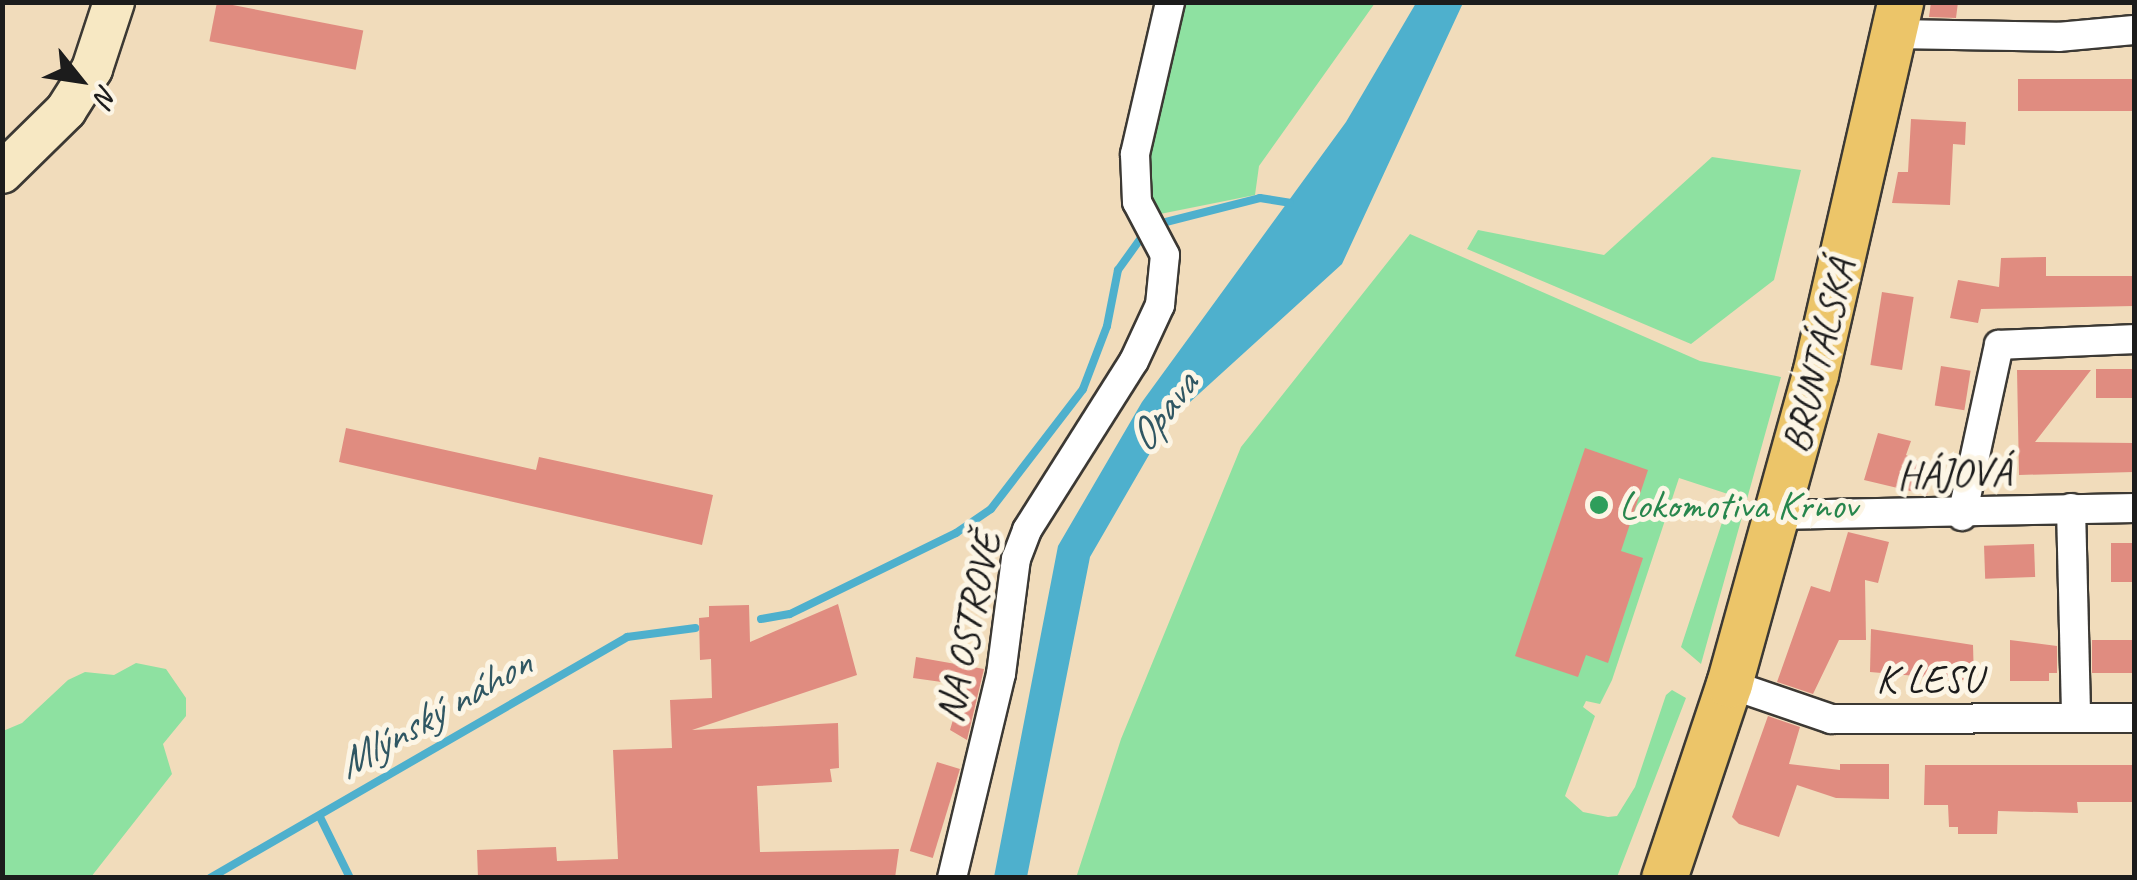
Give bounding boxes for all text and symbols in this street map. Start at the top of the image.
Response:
north arrow [30,30,130,130]
text: N [87,79,126,112]
street label: BRUNTÁLSKÁ [1771,255,1865,457]
water label: Opava [1117,362,1209,462]
street label: HÁJOVÁ [1896,447,2012,499]
place label: Lokomotiva Krnov [1619,481,1857,529]
marker: Lokomotiva Krnov [1588,494,1610,516]
street label: NA OSTROVĚ [925,529,1011,725]
water label: Mlýnský náhon [328,638,540,790]
street label: K LESU [1877,655,1981,703]

